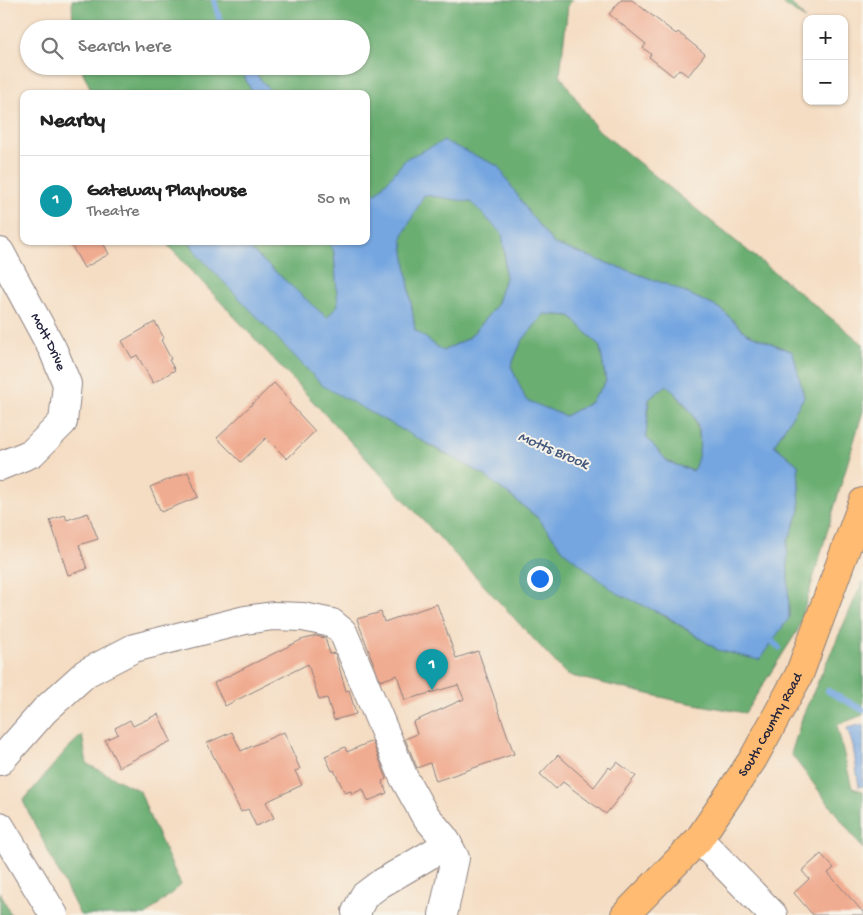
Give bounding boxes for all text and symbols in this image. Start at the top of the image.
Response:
map controls [803,15,848,105]
button: + [803,15,848,60]
search box [20,20,370,75]
icon: search [38,34,66,62]
text: Search here [78,36,172,59]
button: − [803,60,848,105]
text: Nearby [40,110,105,135]
text: Gateway Playhouse [87,180,247,203]
text: 1 [53,191,59,210]
text: 50 m [317,191,350,210]
text: Theatre [87,203,139,222]
street label: Mott Drive [26,310,69,374]
water label: Motts Brook [515,428,592,474]
your location [527,566,553,592]
pin: 1 [416,649,448,690]
street label: South Country Road [735,669,808,780]

